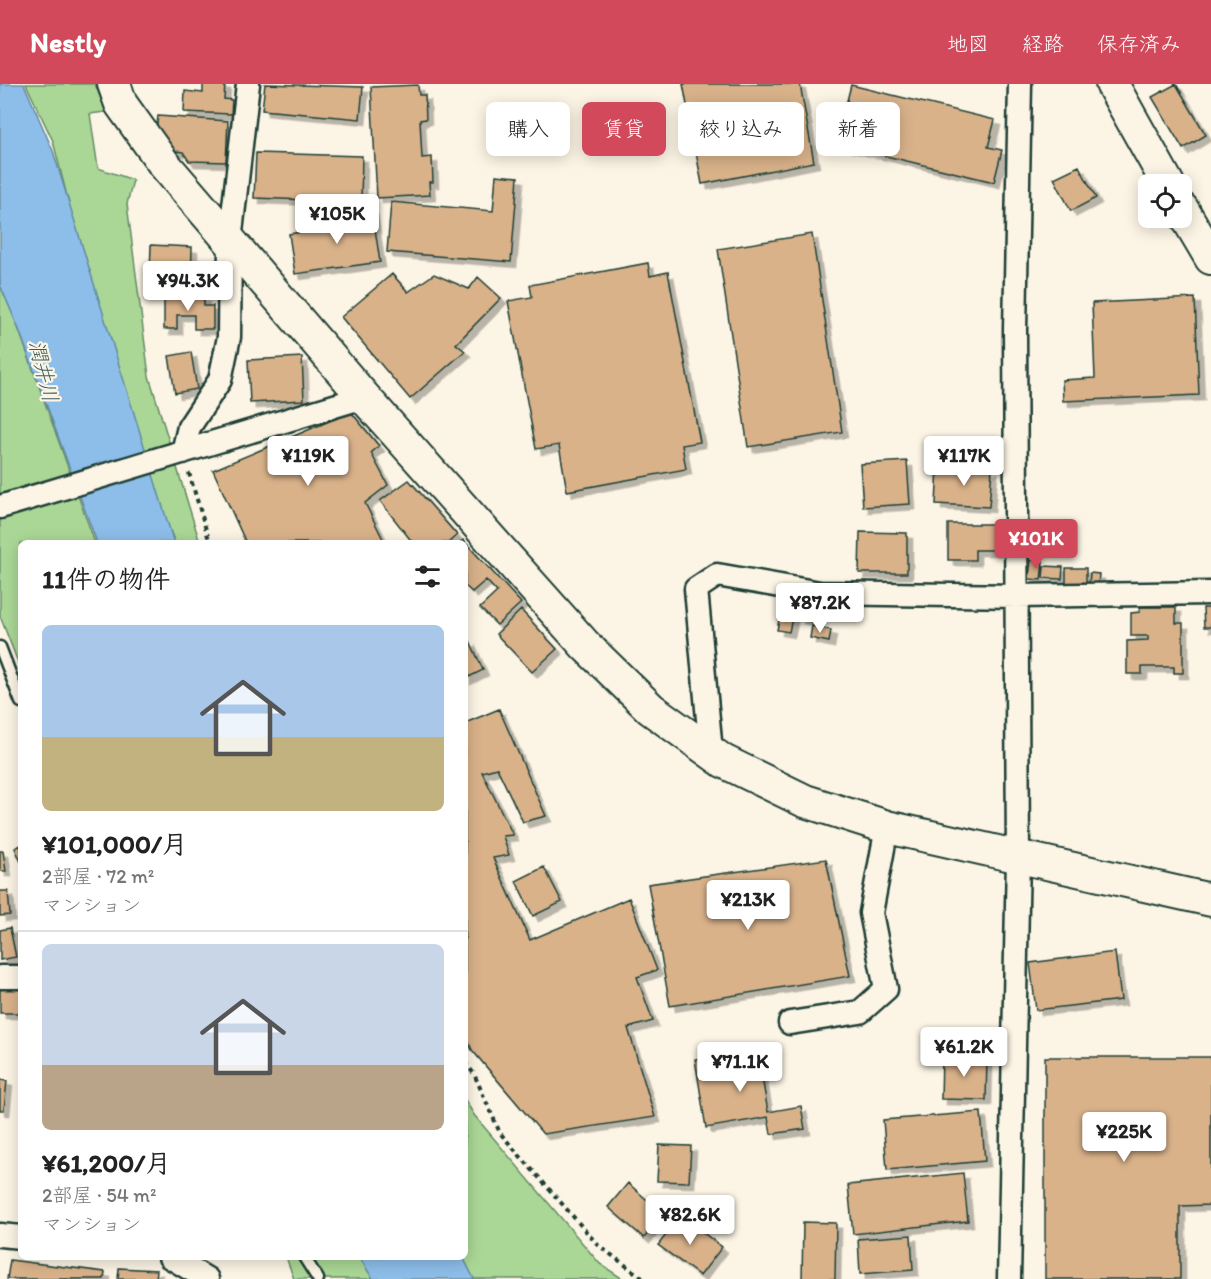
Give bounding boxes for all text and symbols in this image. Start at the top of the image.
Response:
text: Nestly [30,25,106,59]
text: 地図 [947,31,989,56]
text: 経路 [1022,31,1064,56]
text: 保存済み [1097,31,1181,56]
chip: 購入 [486,102,570,156]
chip: 賃貸 [582,102,666,156]
chip: 絞り込み [678,102,804,156]
chip: 新着 [816,102,900,156]
map controls [1138,174,1192,228]
button: locate [1138,174,1192,228]
pin: ¥105K [295,194,379,245]
text: ¥105K [309,201,365,225]
pin: ¥94.3K [139,261,237,312]
text: ¥94.3K [157,268,219,292]
water label: 潤井川 [24,337,64,405]
pin: ¥119K [266,436,350,487]
pin: ¥117K [922,436,1006,487]
text: ¥119K [282,443,335,467]
text: ¥117K [938,443,990,467]
pin: ¥101K [994,519,1078,570]
text: ¥101K [1009,526,1063,550]
icon: filters [411,560,444,593]
text: 11件の物件 [42,563,170,595]
pin: ¥87.2K [771,583,869,634]
text: ¥87.2K [790,590,850,614]
icon: home [189,664,297,772]
text: ¥101,000/月 [42,828,188,860]
text: 2部屋 · 72 m² [42,864,154,888]
pin: ¥213K [706,880,790,931]
text: ¥213K [721,887,775,911]
text: マンション [42,893,141,917]
icon: home [189,983,297,1091]
pin: ¥61.2K [915,1027,1013,1078]
text: ¥61.2K [934,1034,994,1058]
pin: ¥71.1K [691,1042,789,1093]
text: ¥71.1K [711,1049,769,1073]
pin: ¥225K [1082,1112,1166,1163]
text: ¥225K [1096,1119,1152,1143]
text: ¥61,200/月 [42,1147,171,1179]
text: 2部屋 · 54 m² [42,1183,156,1207]
pin: ¥82.6K [641,1195,739,1246]
text: ¥82.6K [660,1202,720,1226]
text: マンション [42,1212,141,1236]

